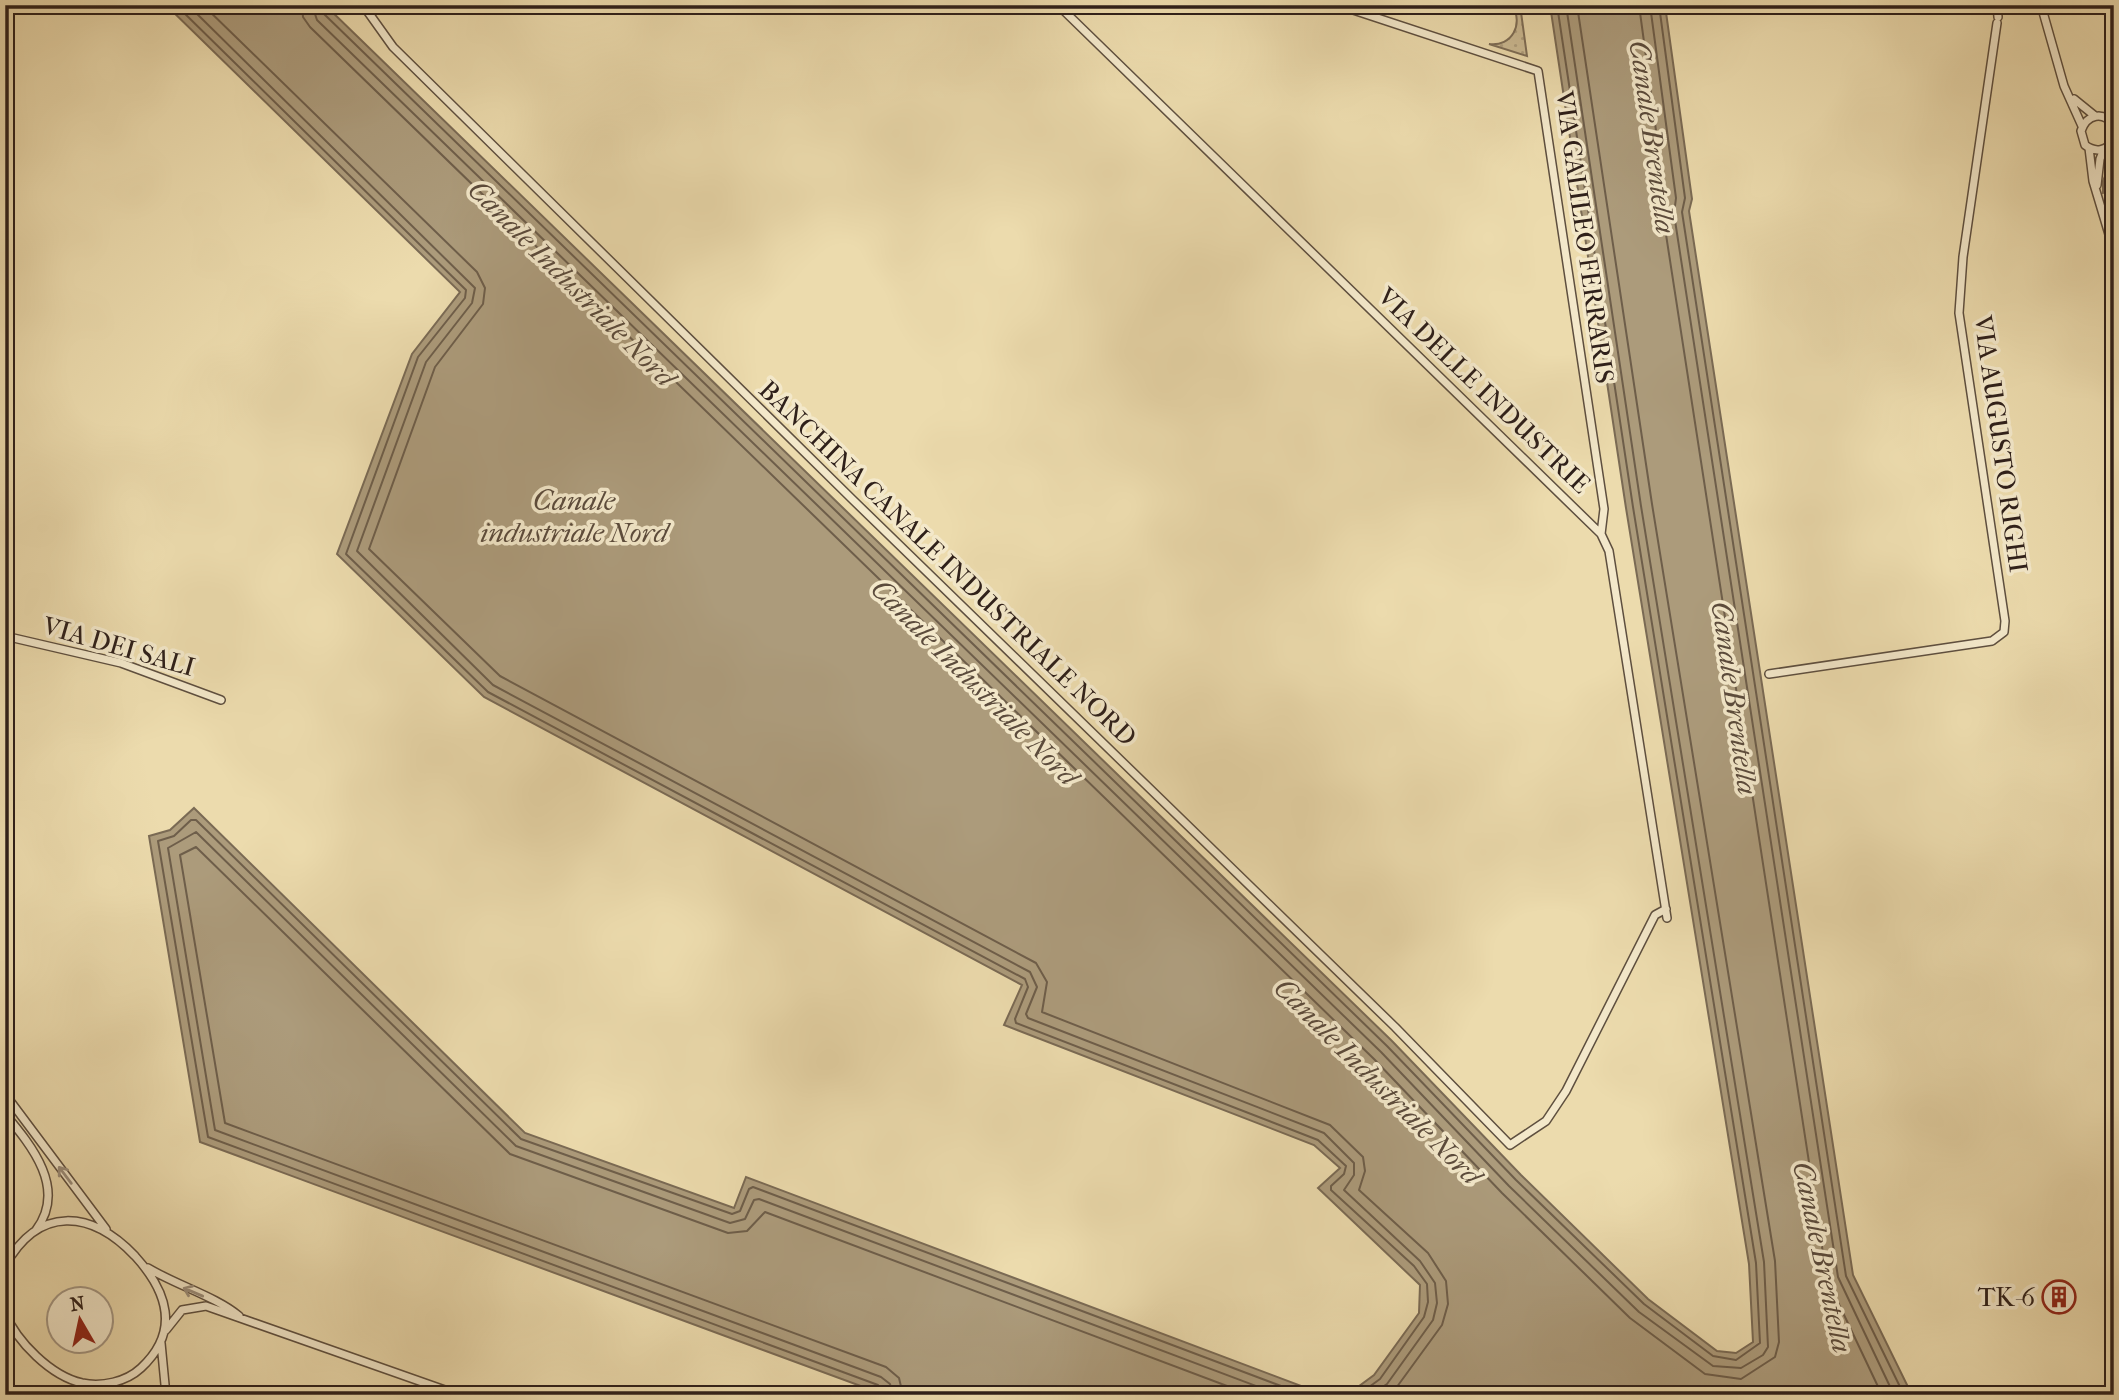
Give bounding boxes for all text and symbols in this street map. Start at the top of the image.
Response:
water label: Canale Brentella [1623,38,1682,236]
street label: VIA GALILEO FERRARIS [1548,88,1620,385]
water label: Canale Industriale Nord [461,173,685,396]
street label: VIA DELLE INDUSTRIE [1370,280,1596,500]
street label: VIA AUGUSTO RIGHI [1967,312,2034,575]
street label: BANCHINA CANALE INDUSTRIALE NORD [752,374,1143,753]
water label: Canale industriale Nord [480,484,672,549]
water label: Canale Industriale Nord [864,572,1088,795]
water label: Canale Brentella [1705,599,1764,797]
street label: VIA DEI SALI [38,610,198,683]
water label: Canale Industriale Nord [1267,971,1491,1194]
water label: Canale Brentella [1786,1159,1859,1356]
one-way arrow [58,1166,72,1185]
building icon: TK-6 [2040,1278,2078,1316]
place label: TK-6 [1978,1282,2036,1313]
north arrow [46,1284,116,1354]
one-way arrow [183,1285,204,1298]
text: N [69,1292,87,1316]

